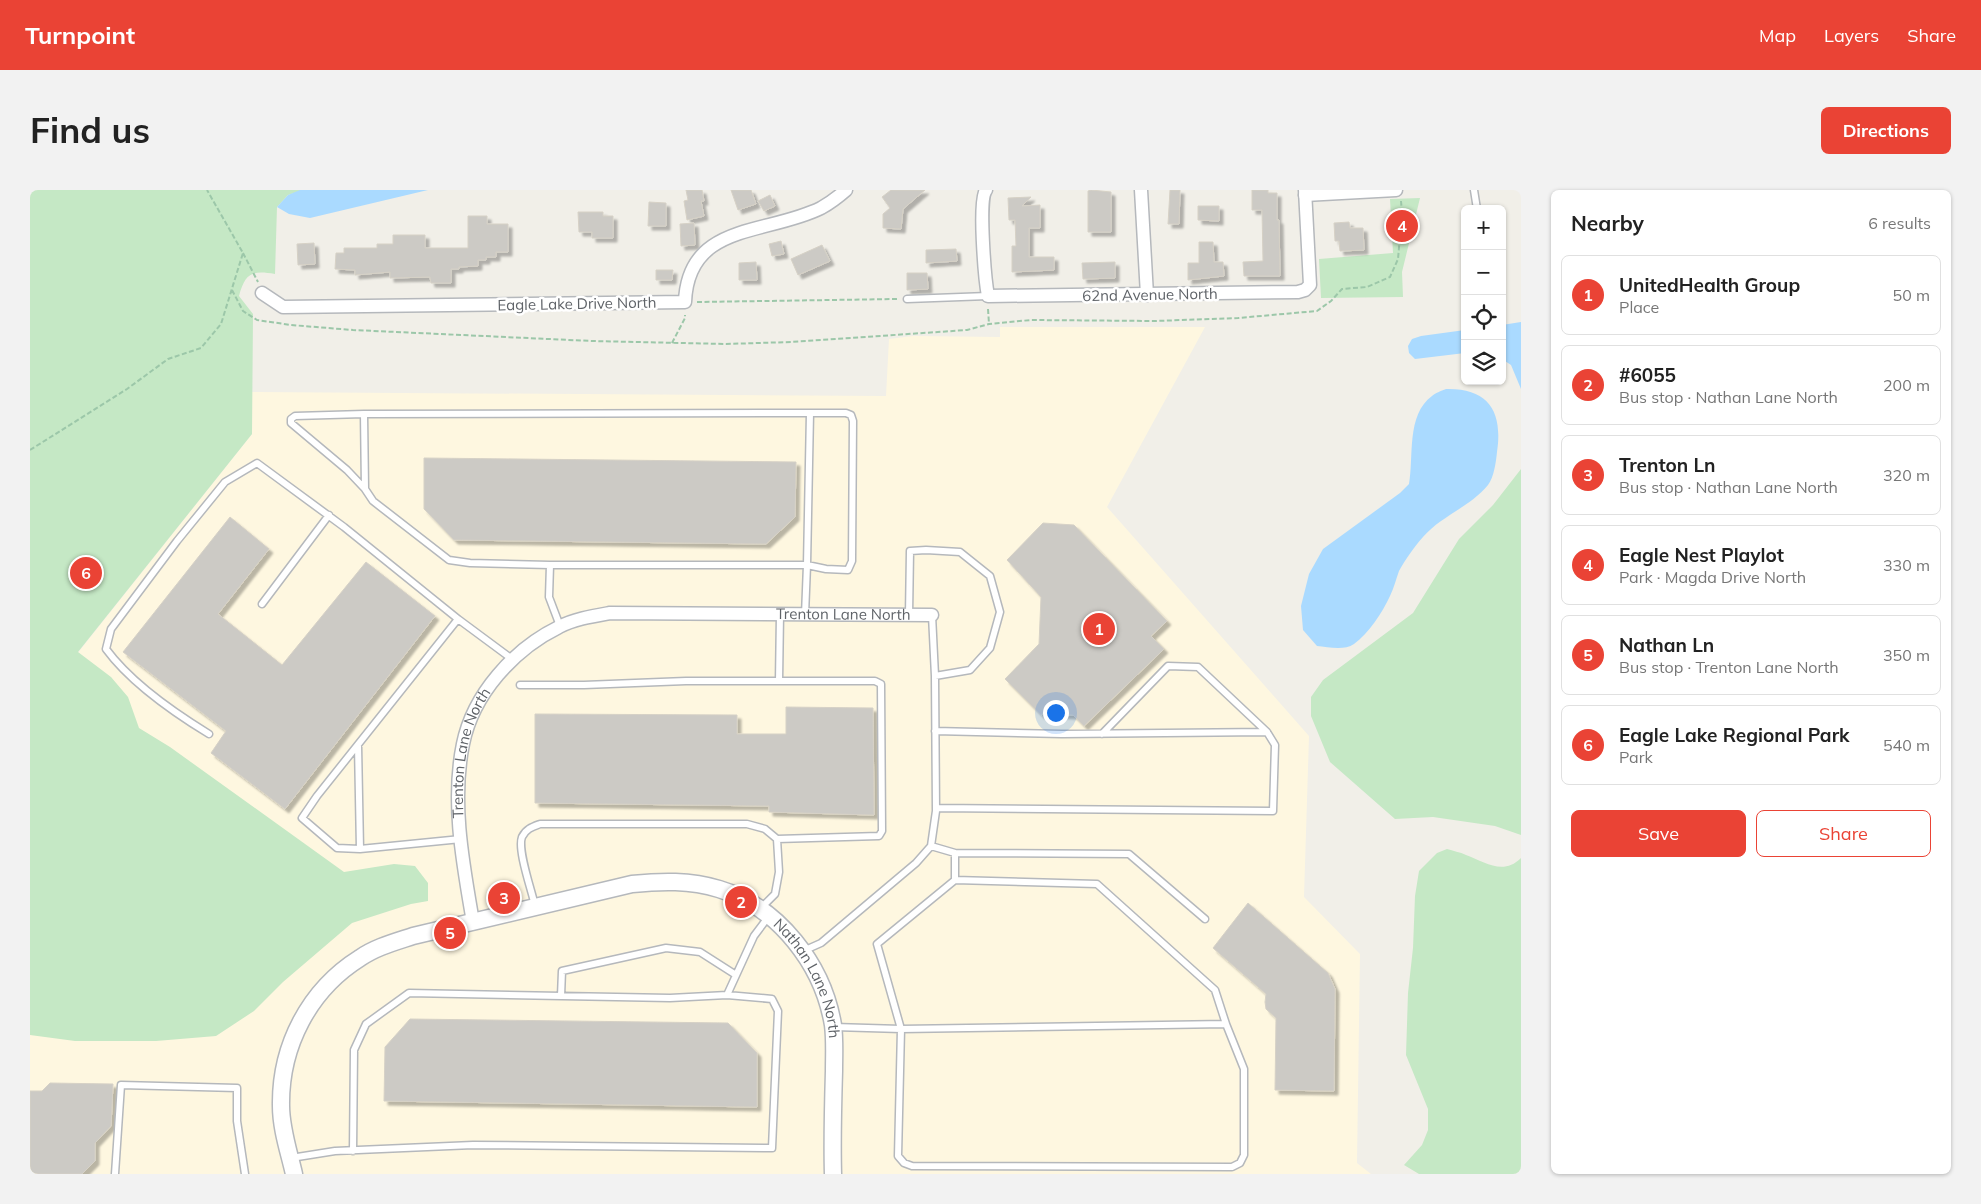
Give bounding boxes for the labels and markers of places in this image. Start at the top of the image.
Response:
pin: 4 [1386,207,1418,245]
pin: 6 [70,554,102,592]
pin: 1 [1083,610,1115,648]
pin: 3 [488,879,520,917]
pin: 2 [725,883,757,921]
pin: 5 [434,914,466,952]

